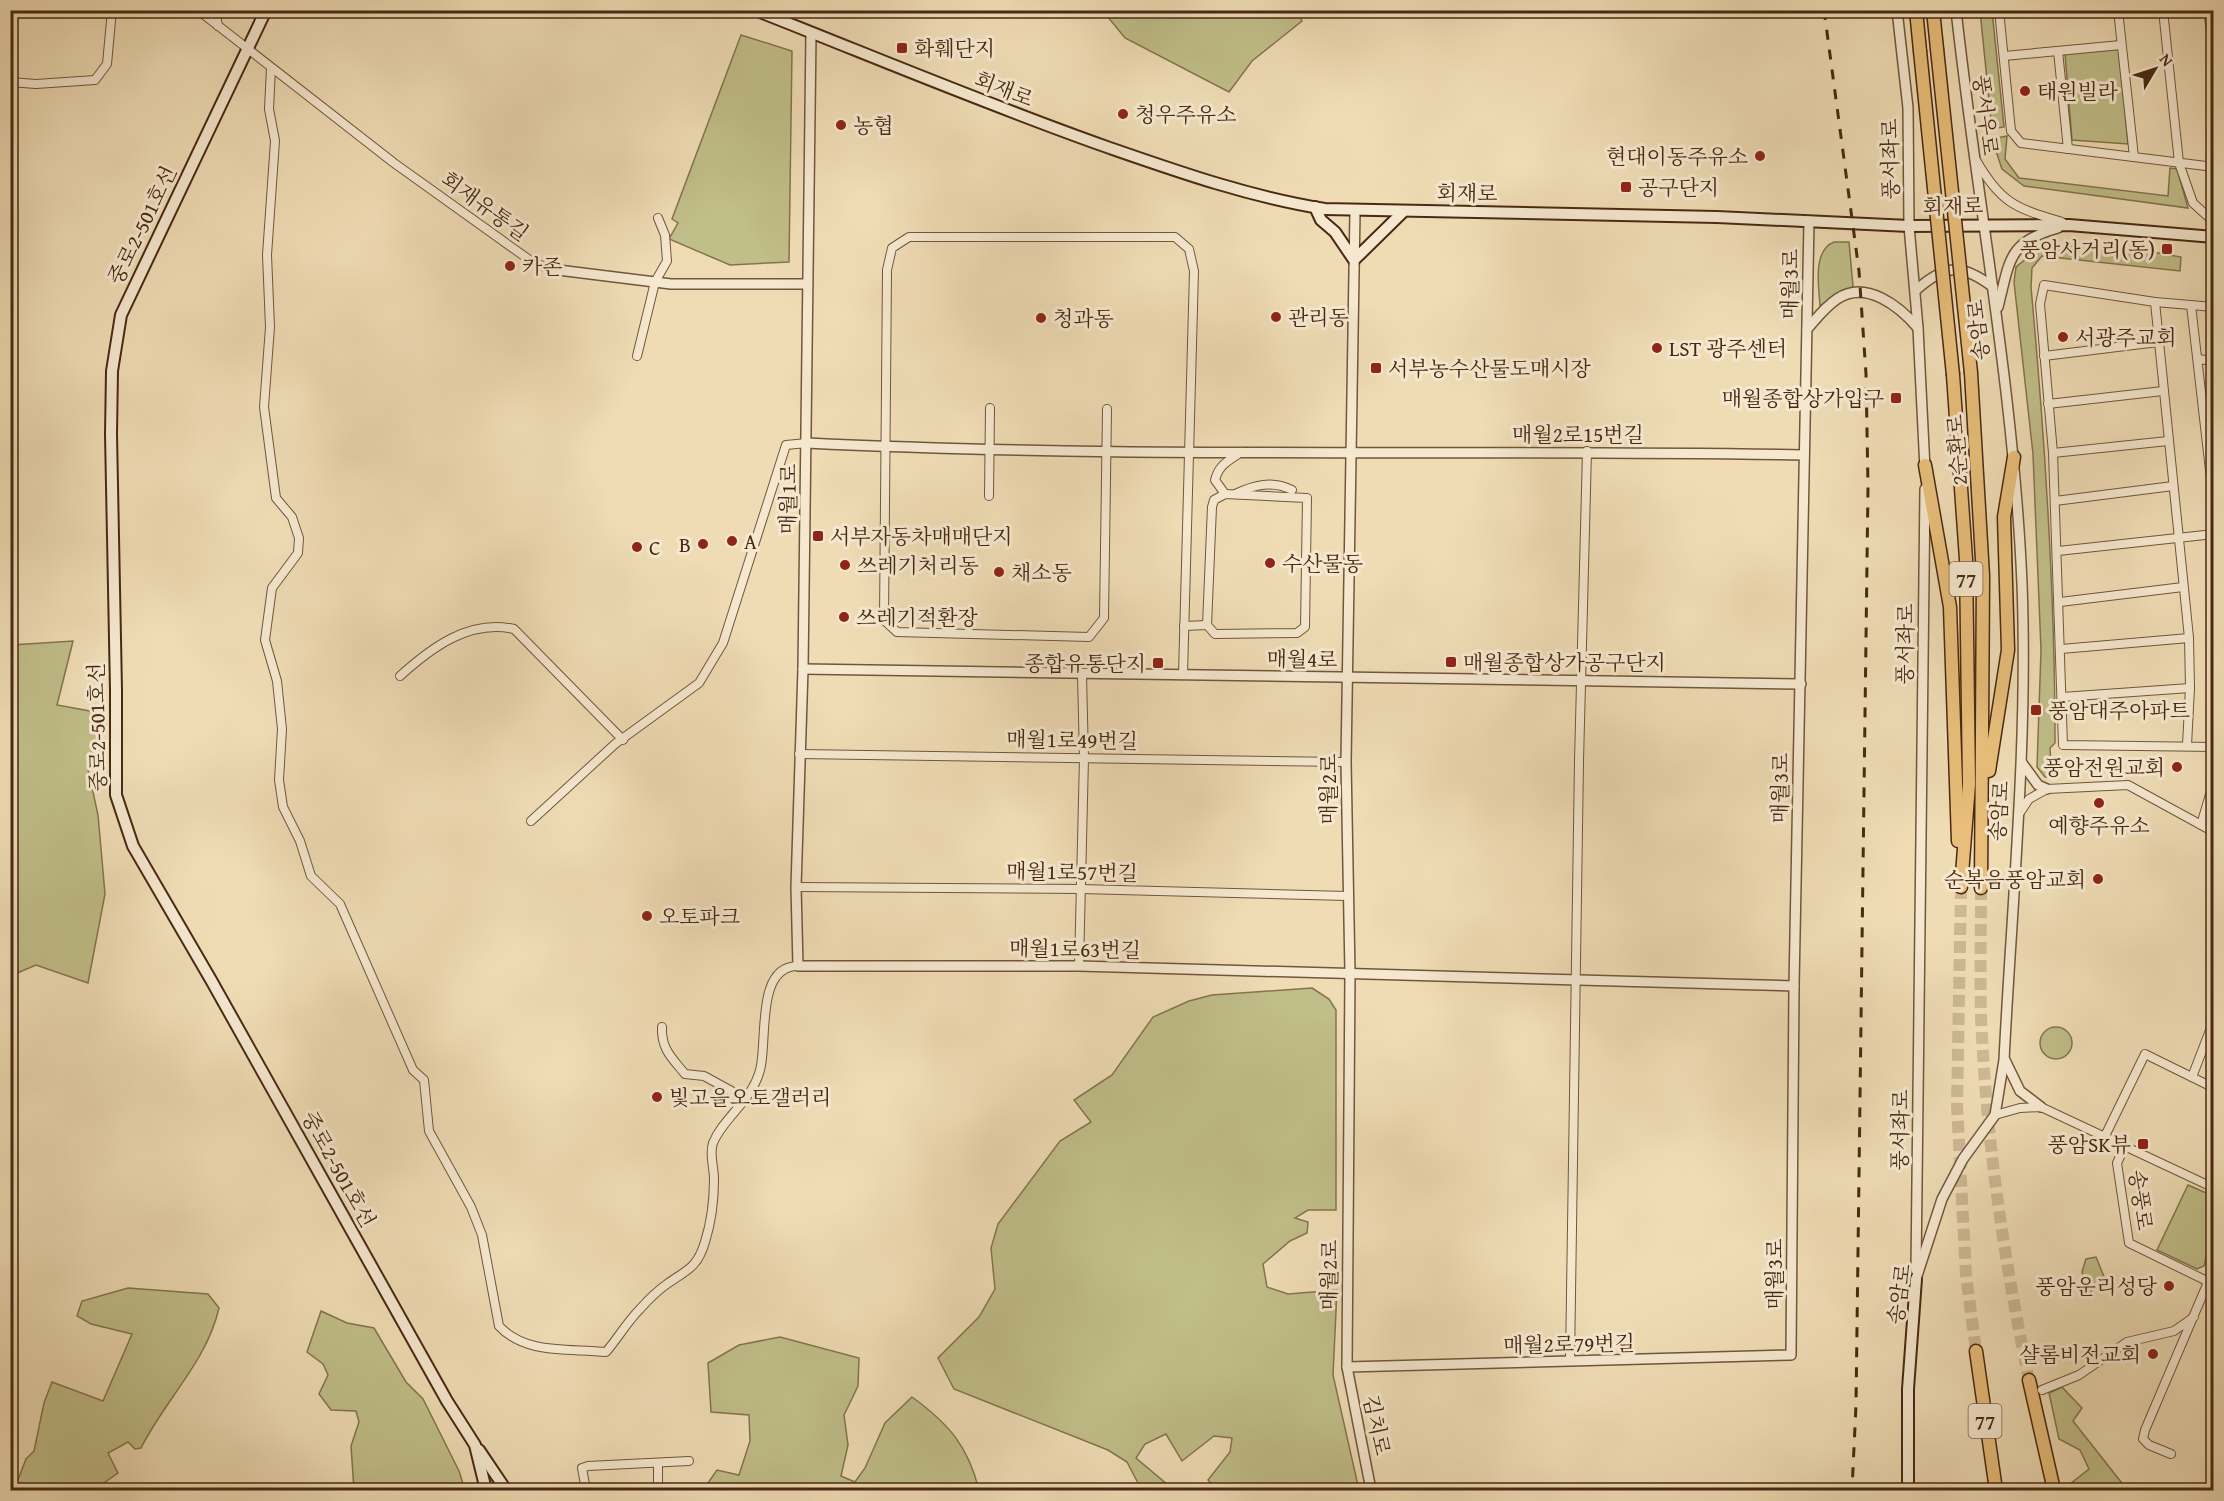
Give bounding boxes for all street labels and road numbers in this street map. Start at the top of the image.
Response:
street label: 회재로 [970,64,1038,114]
street label: 풍서우로 [1966,73,2006,157]
street label: 풍서좌로 [1874,118,1906,200]
street label: 중로2-501호선 [100,160,184,290]
street label: 회재유통길 [435,164,535,248]
street label: 회재로 [1436,177,1498,209]
street label: 회재로 [1922,190,1984,222]
street label: 매월3로 [1774,248,1806,320]
street label: 송암로 [1959,298,1997,362]
street label: 2순환로 [1939,414,1975,486]
street label: 매월2로15번길 [1512,419,1644,450]
street label: 매월1로 [772,463,804,535]
road number: 77 [1950,562,1982,596]
street label: 풍서좌로 [1889,603,1921,685]
street label: 매월4로 [1266,643,1338,675]
street label: 중로2-501호선 [80,662,114,792]
street label: 매월1로49번길 [1006,723,1138,757]
street label: 매월3로 [1764,752,1796,824]
street label: 매월2로 [1313,754,1344,824]
street label: 송암로 [1981,780,2017,842]
street label: 매월1로57번길 [1006,855,1138,889]
street label: 매월1로63번길 [1009,932,1141,966]
street label: 풍서좌로 [1884,1089,1916,1171]
street label: 중로2-501호선 [294,1105,384,1233]
street label: 송풍로 [2121,1168,2161,1232]
street label: 매월2로 [1313,1239,1345,1311]
street label: 매월3로 [1759,1239,1790,1309]
street label: 송암로 [1879,1262,1919,1326]
street label: 매월2로79번길 [1503,1327,1635,1361]
street label: 김치로 [1356,1392,1398,1458]
road number: 77 [1968,1404,2002,1438]

